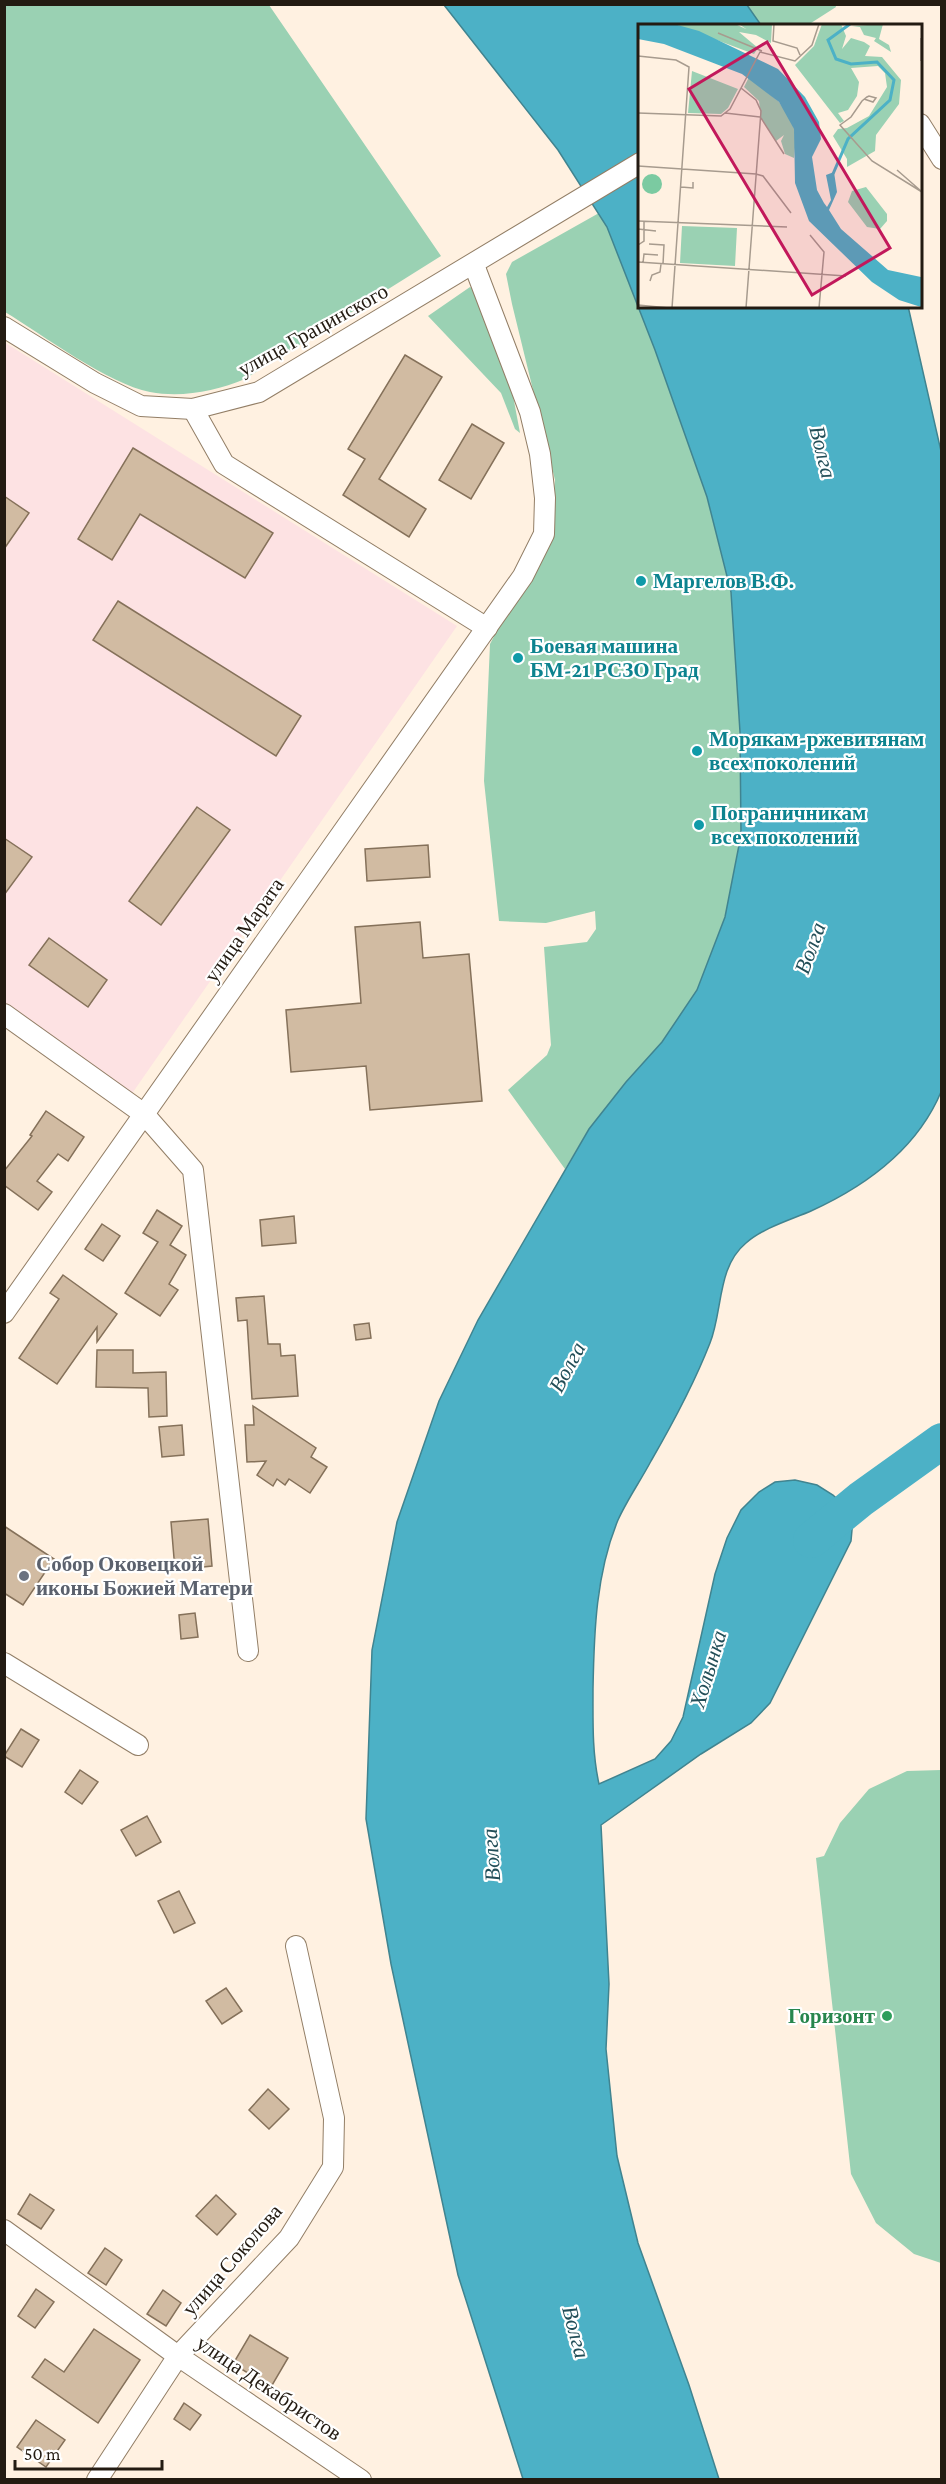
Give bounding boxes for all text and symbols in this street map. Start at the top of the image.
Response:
inset map [638,24,922,308]
street label: улица Грацинского [234,279,392,381]
water label: Волга [804,423,842,481]
place label: Маргелов В.Ф. [653,569,794,593]
marker: Маргелов В.Ф. [634,574,648,588]
place label: Боевая машина БМ-21 РСЗО Град [530,634,699,682]
marker: Боевая машина БМ-21 РСЗО Град [511,651,525,665]
place label: Морякам-ржевитянам всех поколений [709,727,924,775]
marker: Морякам-ржевитянам всех поколений [690,744,704,758]
place label: Пограничникам всех поколений [711,801,866,849]
marker: Пограничникам всех поколений [692,818,706,832]
street label: улица Марата [199,873,289,987]
water label: Волга [789,919,831,977]
water label: Волга [544,1338,590,1396]
place label: Собор Оковецкой иконы Божией Матери [36,1552,253,1600]
marker: Собор Оковецкой иконы Божией Матери [17,1569,31,1583]
water label: Холынка [684,1627,732,1712]
water label: Волга [477,1828,505,1882]
place label: Горизонт [788,2004,876,2028]
marker: Горизонт [880,2009,894,2023]
street label: улица Соколова [177,2199,287,2321]
water label: Волга [557,2303,595,2361]
street label: улица Декабристов [192,2331,346,2446]
scale bar [15,2433,162,2471]
text: 50 m [24,2444,61,2464]

